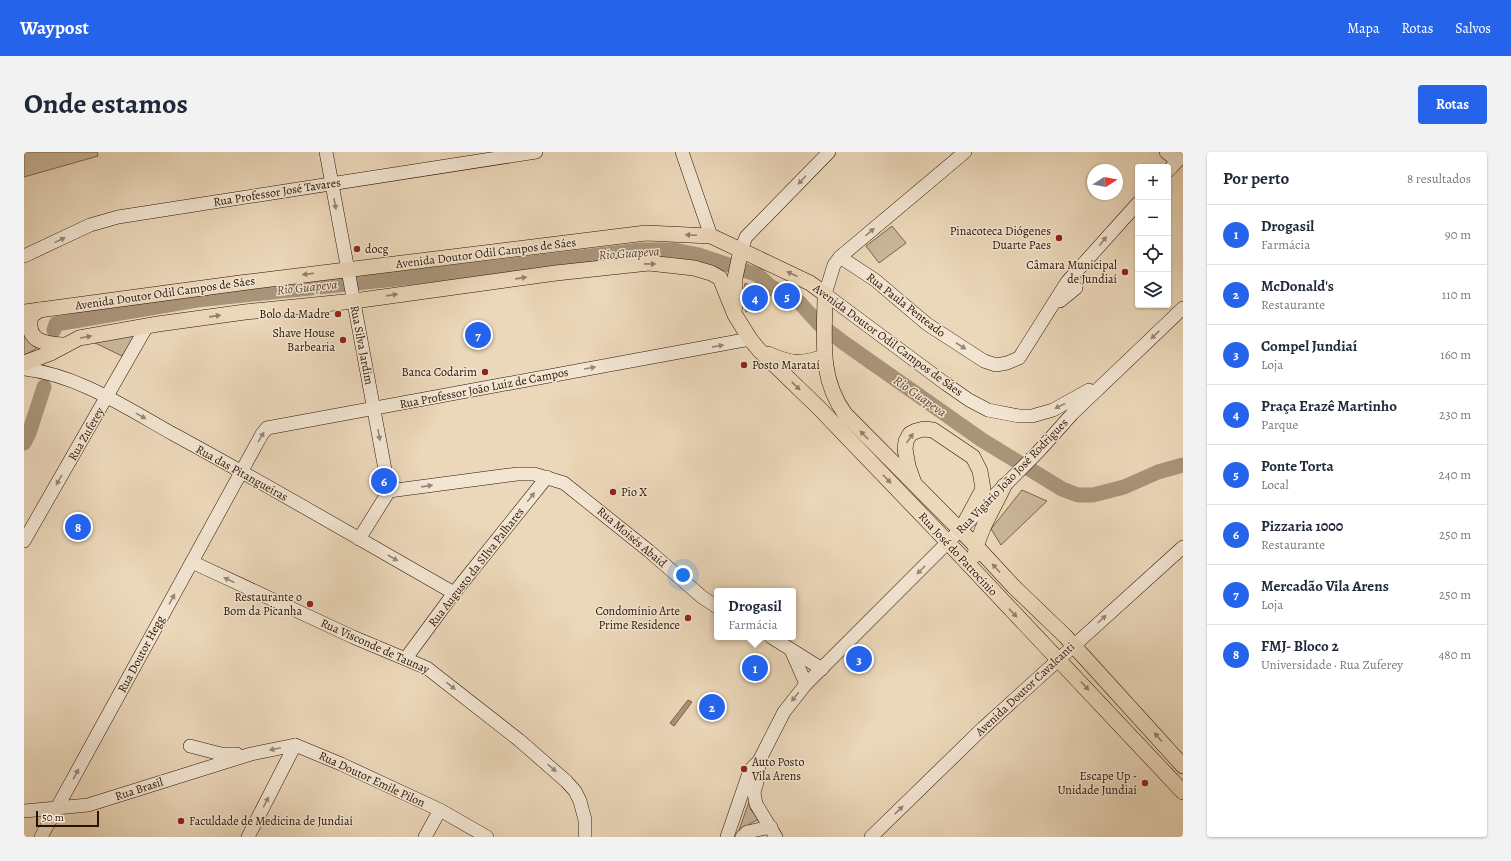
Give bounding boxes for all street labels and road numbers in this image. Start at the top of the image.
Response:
street label: Rua Professor José Tavares [212,174,342,210]
street label: Avenida Doutor Odil Campos de Sáes [394,234,577,272]
street label: Rua Paula Penteado [863,269,949,341]
street label: Avenida Doutor Odil Campos de Sáes [73,272,256,314]
street label: Avenida Doutor Odil Campos de Sáes [809,280,966,400]
street label: Rua Silva Jardim [346,304,378,386]
street label: Rua Professor João Luiz de Campos [398,364,570,412]
street label: Rua Zuferey [64,404,108,464]
street label: Rua Vigário João José Rodrigues [952,415,1072,537]
street label: Rua das Pitangueiras [193,441,291,505]
street label: Rua Moisés Abaid [594,503,671,571]
street label: Rua Augusto da SIlva Palhares [424,504,528,630]
street label: Rua José do Patrocínio [915,509,1001,599]
street label: Rua Doutor Hegg [114,613,168,695]
street label: Rua Visconde de Taunay [318,615,433,677]
street label: Avenida Doutor Cavalcanti [971,639,1078,740]
street label: Rua Doutor Emile Pilon [316,747,428,811]
street label: Rua Brasil [113,774,165,804]

